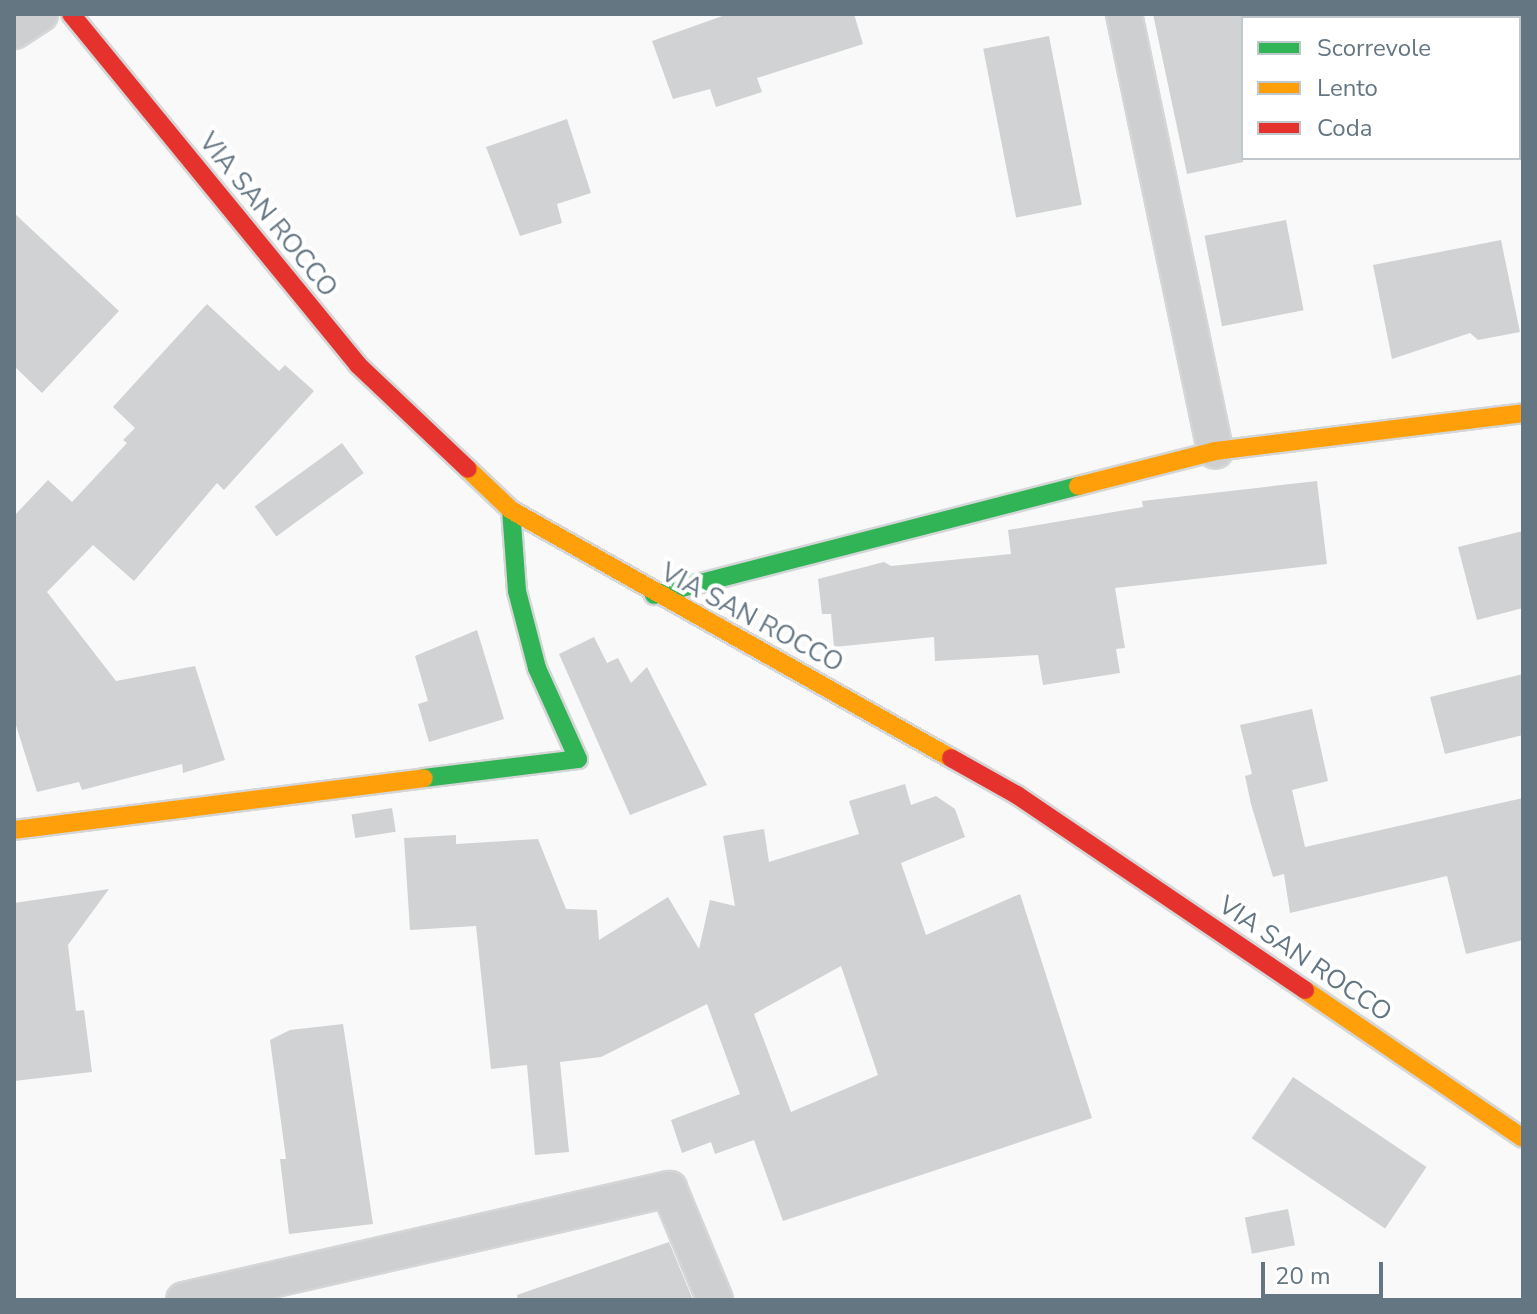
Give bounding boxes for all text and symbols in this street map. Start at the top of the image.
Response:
legend [1241,16,1521,160]
text: Scorrevole [1317,32,1431,64]
text: Lento [1317,72,1378,104]
text: Coda [1317,112,1372,144]
street label: VIA SAN ROCCO [192,127,344,303]
street label: VIA SAN ROCCO [655,557,849,679]
street label: VIA SAN ROCCO [1213,890,1397,1028]
scale bar [1265,1246,1387,1296]
text: 20 m [1275,1260,1331,1292]

